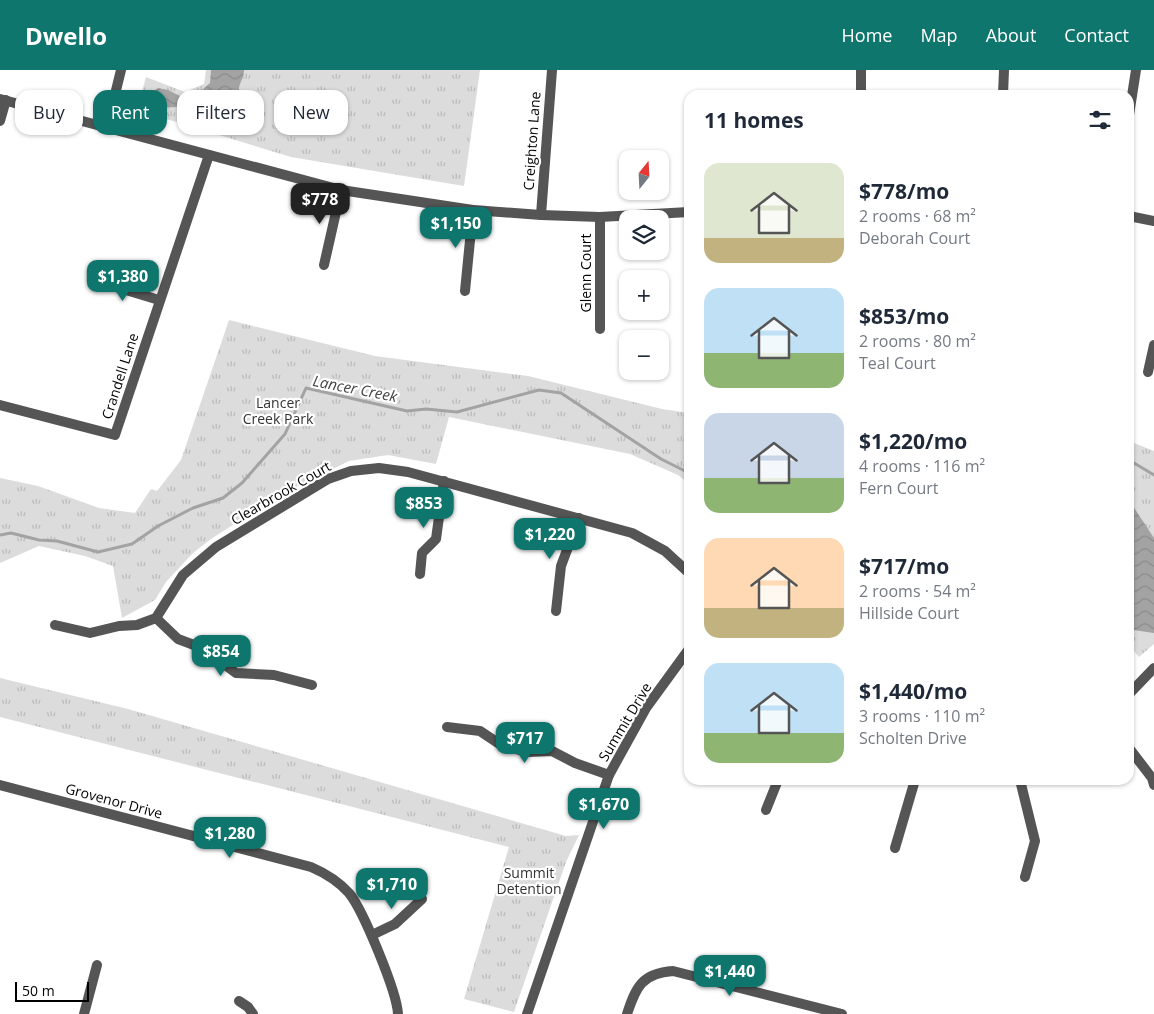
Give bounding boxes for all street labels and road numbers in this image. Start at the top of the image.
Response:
street label: Creighton Lane [519,91,544,191]
street label: Glenn Court [576,234,595,312]
street label: Crandell Lane [97,330,142,421]
street label: Clearbrook Court [227,456,334,529]
street label: Summit Drive [594,679,656,765]
street label: Grovenor Drive [63,778,165,823]

